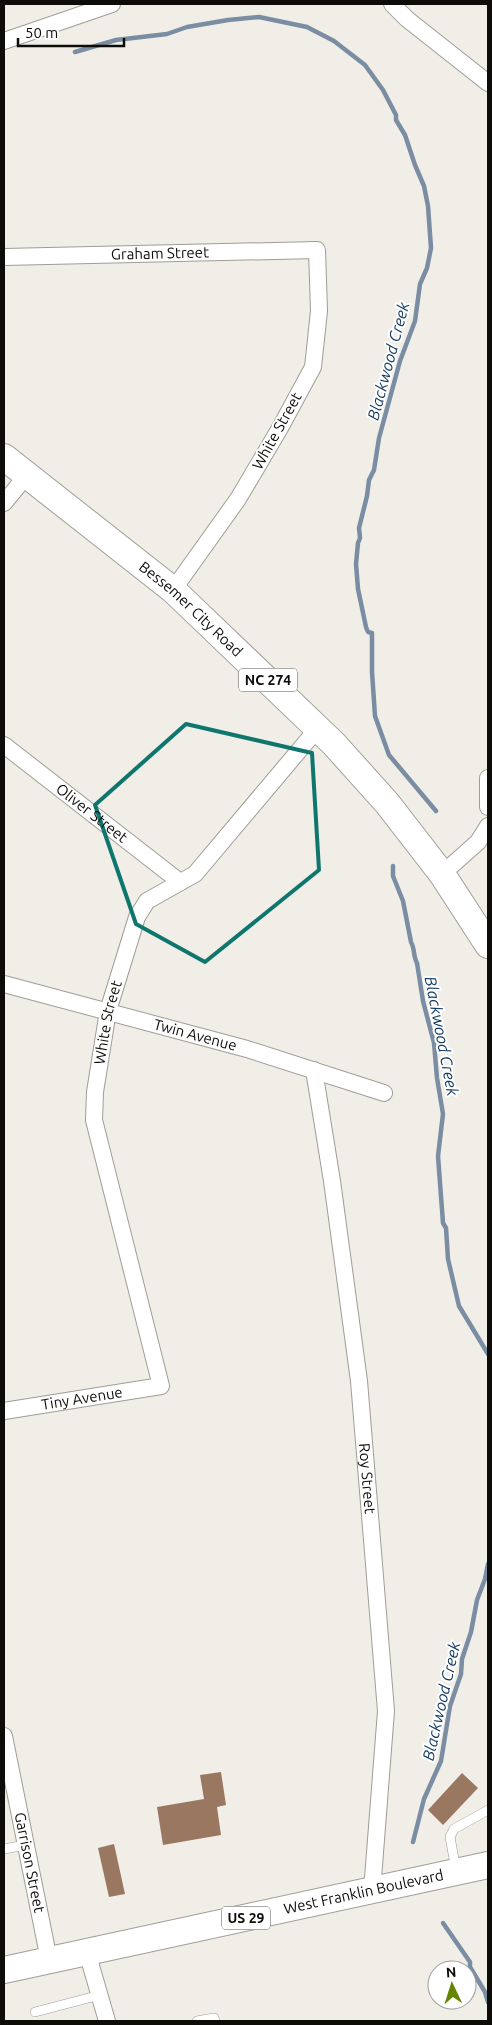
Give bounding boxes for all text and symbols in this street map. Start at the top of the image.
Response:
scale bar [18,15,124,47]
text: 50 m [25,24,58,41]
street label: Graham Street [111,243,209,263]
water label: Blackwood Creek [364,299,413,422]
street label: White Street [248,389,305,472]
street label: Bessemer City Road [136,558,246,660]
road number: NC 274 [239,668,297,692]
street label: Oliver Street [53,780,131,846]
water label: Blackwood Creek [422,975,463,1098]
street label: White Street [91,978,125,1066]
street label: Twin Avenue [152,1015,239,1054]
street label: Tiny Avenue [40,1383,124,1413]
street label: Roy Street [356,1442,379,1514]
water label: Blackwood Creek [419,1639,464,1762]
street label: Garrison Street [12,1811,48,1914]
street label: West Franklin Boulevard [282,1866,445,1917]
road number: US 29 [222,1906,270,1930]
north arrow [427,1960,477,2010]
text: N [445,1964,457,1980]

